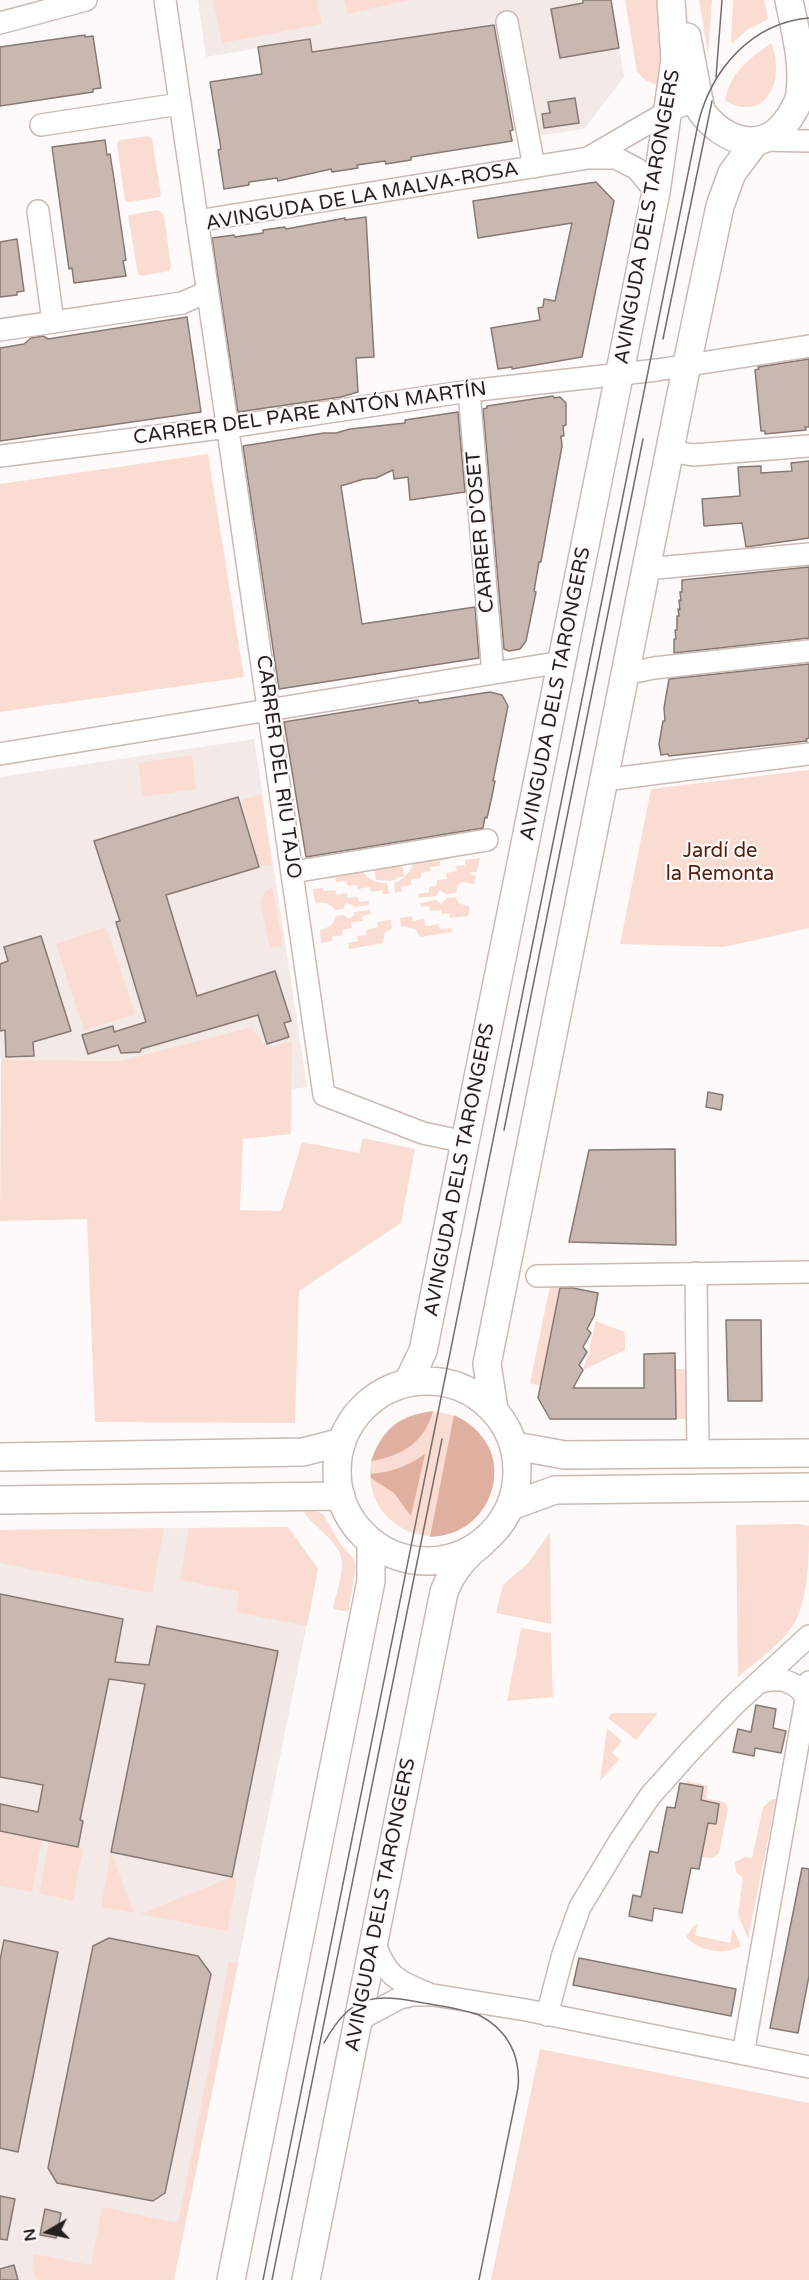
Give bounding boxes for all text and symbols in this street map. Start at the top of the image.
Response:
street label: AVINGUDA DELS TARONGERS [610,68,686,366]
street label: AVINGUDA DE LA MALVA-ROSA [204,158,520,236]
street label: CARRER DEL PARE ANTÓN MARTÍN [132,377,488,451]
street label: CARRER D'OSET [462,450,500,614]
street label: AVINGUDA DELS TARONGERS [516,545,596,843]
street label: CARRER DEL RIU TAJO [250,654,306,880]
park label: Jardí de la Remonta [666,840,774,887]
street label: AVINGUDA DELS TARONGERS [420,1021,500,1319]
street label: AVINGUDA DELS TARONGERS [341,1756,421,2054]
north arrow [18,2202,78,2262]
text: N [19,2227,41,2243]

